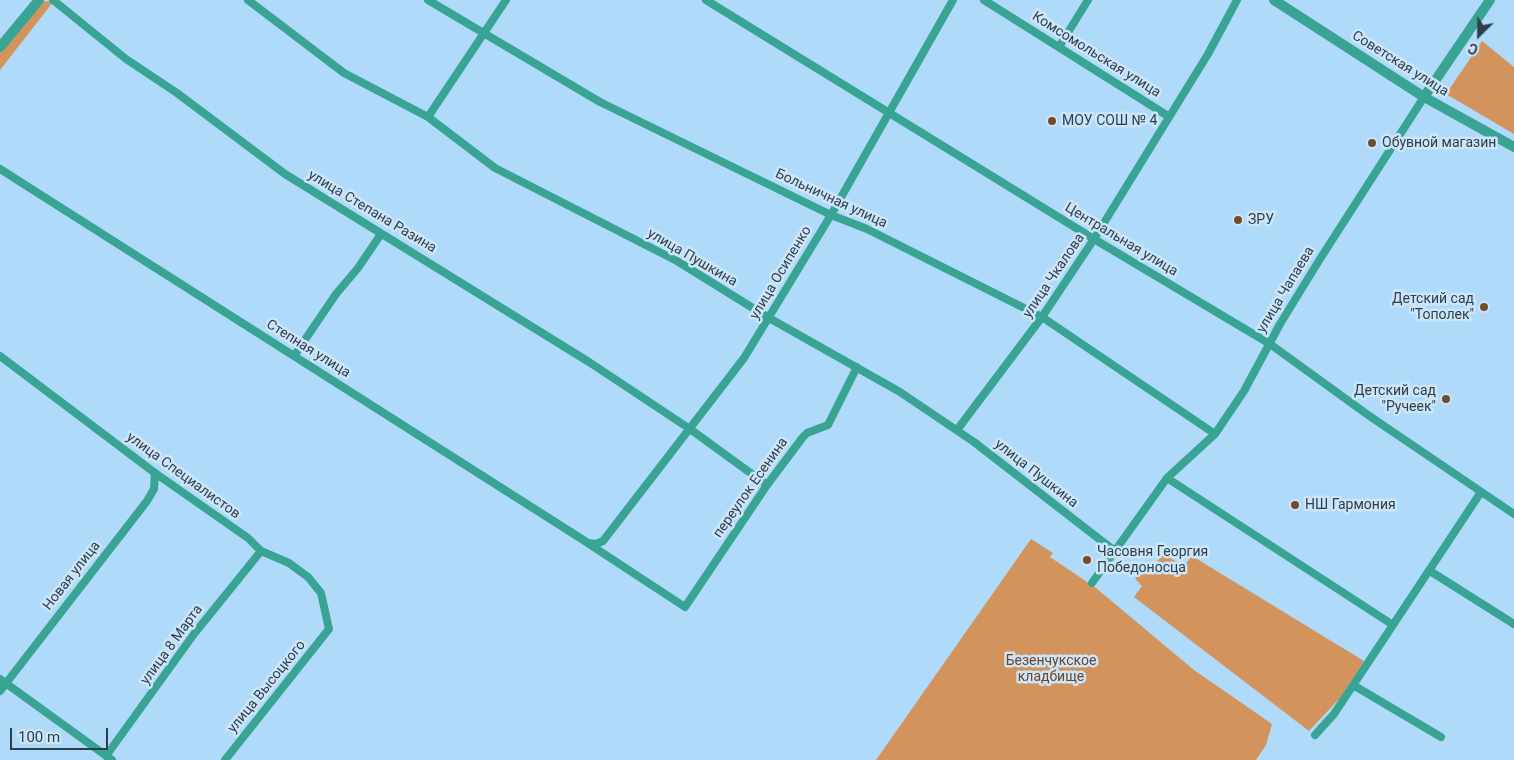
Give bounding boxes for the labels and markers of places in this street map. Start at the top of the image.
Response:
place label: МОУ СОШ № 4 [1062,113,1157,129]
marker: МОУ СОШ № 4 [1046,115,1058,127]
place label: Обувной магазин [1382,135,1496,151]
marker: Обувной магазин [1366,137,1378,149]
place label: ЗРУ [1248,212,1274,228]
marker: ЗРУ [1232,214,1244,226]
place label: Детский сад "Тополек" [1392,291,1474,324]
marker: Детский сад "Тополек" [1478,301,1490,313]
place label: Детский сад "Ручеек" [1354,383,1436,416]
marker: Детский сад "Ручеек" [1440,393,1452,405]
place label: НШ Гармония [1305,497,1396,513]
marker: НШ Гармония [1289,499,1301,511]
place label: Часовня Георгия Победоносца [1097,544,1208,576]
marker: Часовня Георгия Победоносца [1081,554,1093,566]

